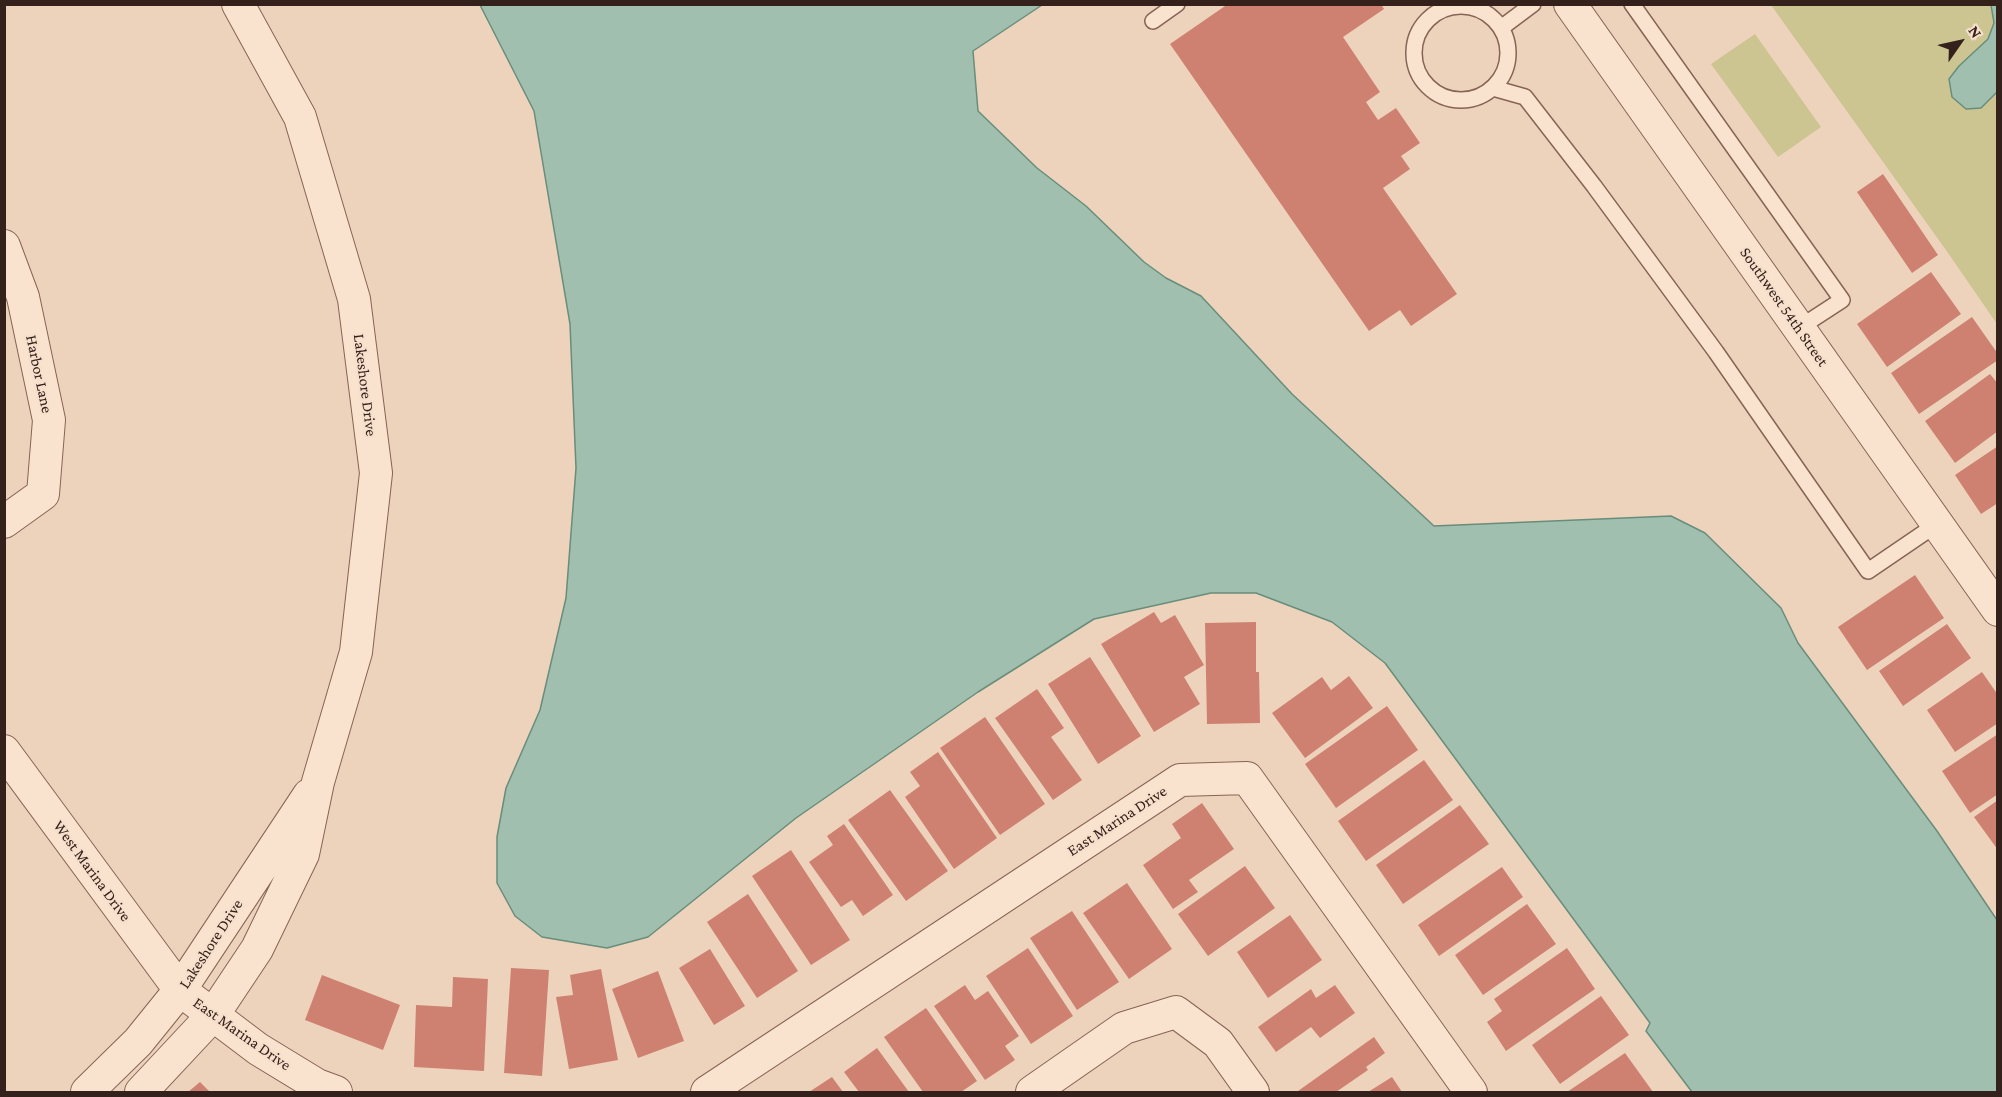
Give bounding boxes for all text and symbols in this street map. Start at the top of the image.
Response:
north arrow [1930,12,1990,72]
text: N [1965,22,1985,41]
street label: Southwest 54th Street [1736,244,1832,370]
street label: Harbor Lane [21,333,57,415]
street label: Lakeshore Drive [349,333,381,437]
street label: East Marina Drive [1064,782,1170,860]
street label: West Marina Drive [49,817,135,925]
street label: Lakeshore Drive [175,896,247,992]
street label: East Marina Drive [189,993,295,1075]

